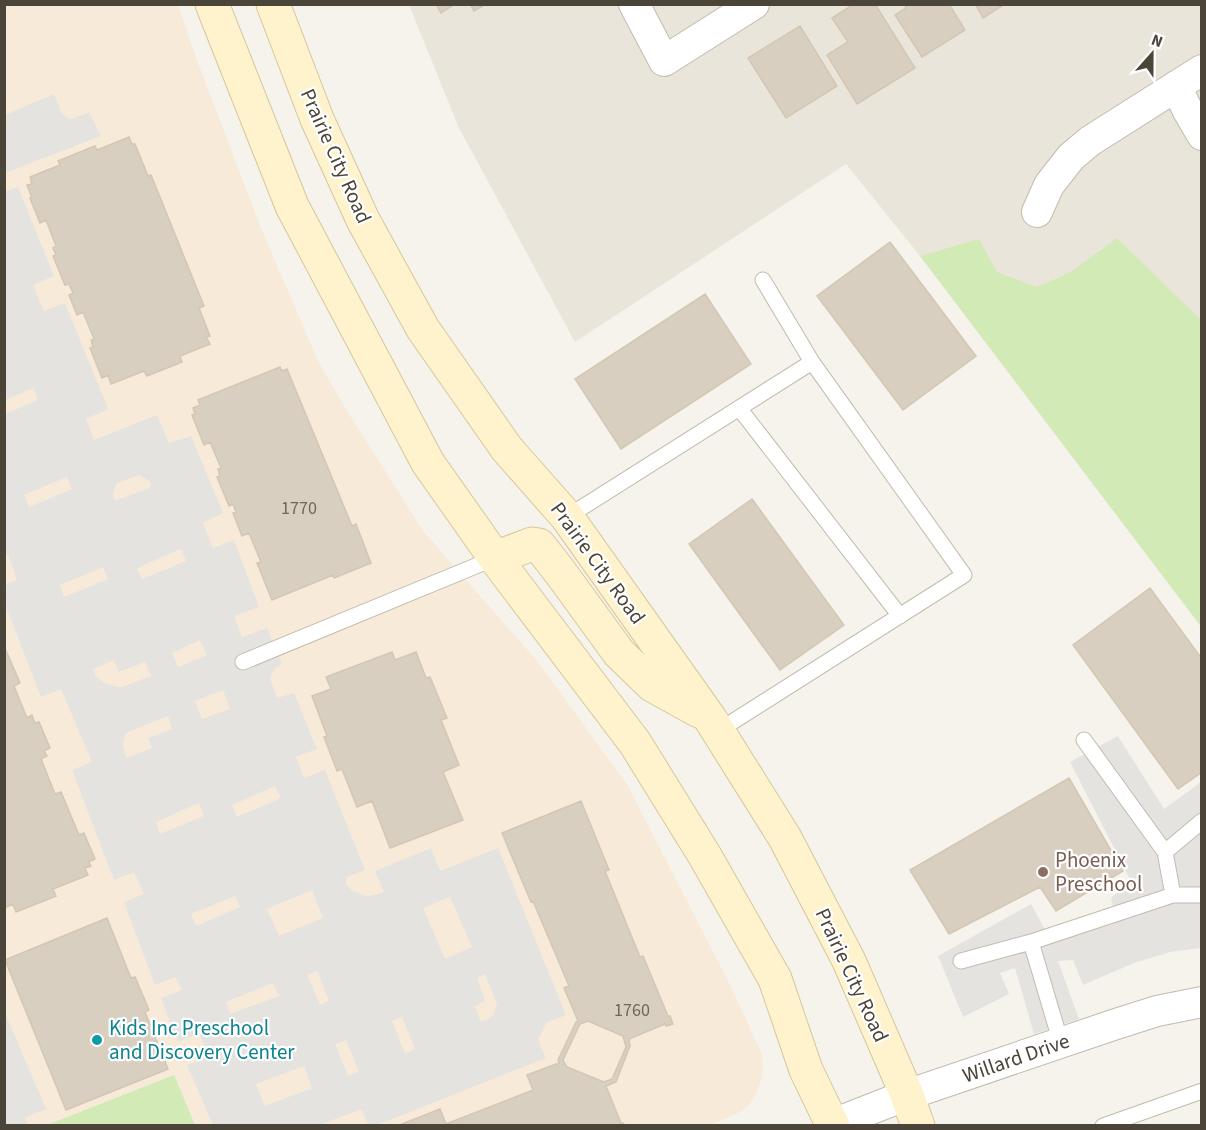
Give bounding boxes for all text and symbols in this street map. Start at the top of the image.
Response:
north arrow [1122,24,1182,84]
text: N [1148,29,1166,53]
street label: Prairie City Road [293,84,379,228]
house number: 1770 [281,496,317,521]
street label: Prairie City Road [543,496,653,630]
place label: Phoenix Preschool [1055,845,1142,899]
marker: Phoenix Preschool [1036,865,1050,879]
street label: Prairie City Road [808,903,896,1047]
house number: 1760 [614,998,650,1023]
place label: Kids Inc Preschool and Discovery Center [109,1013,295,1067]
street label: Willard Drive [958,1026,1074,1090]
marker: Kids Inc Preschool and Discovery Center [90,1033,104,1047]

